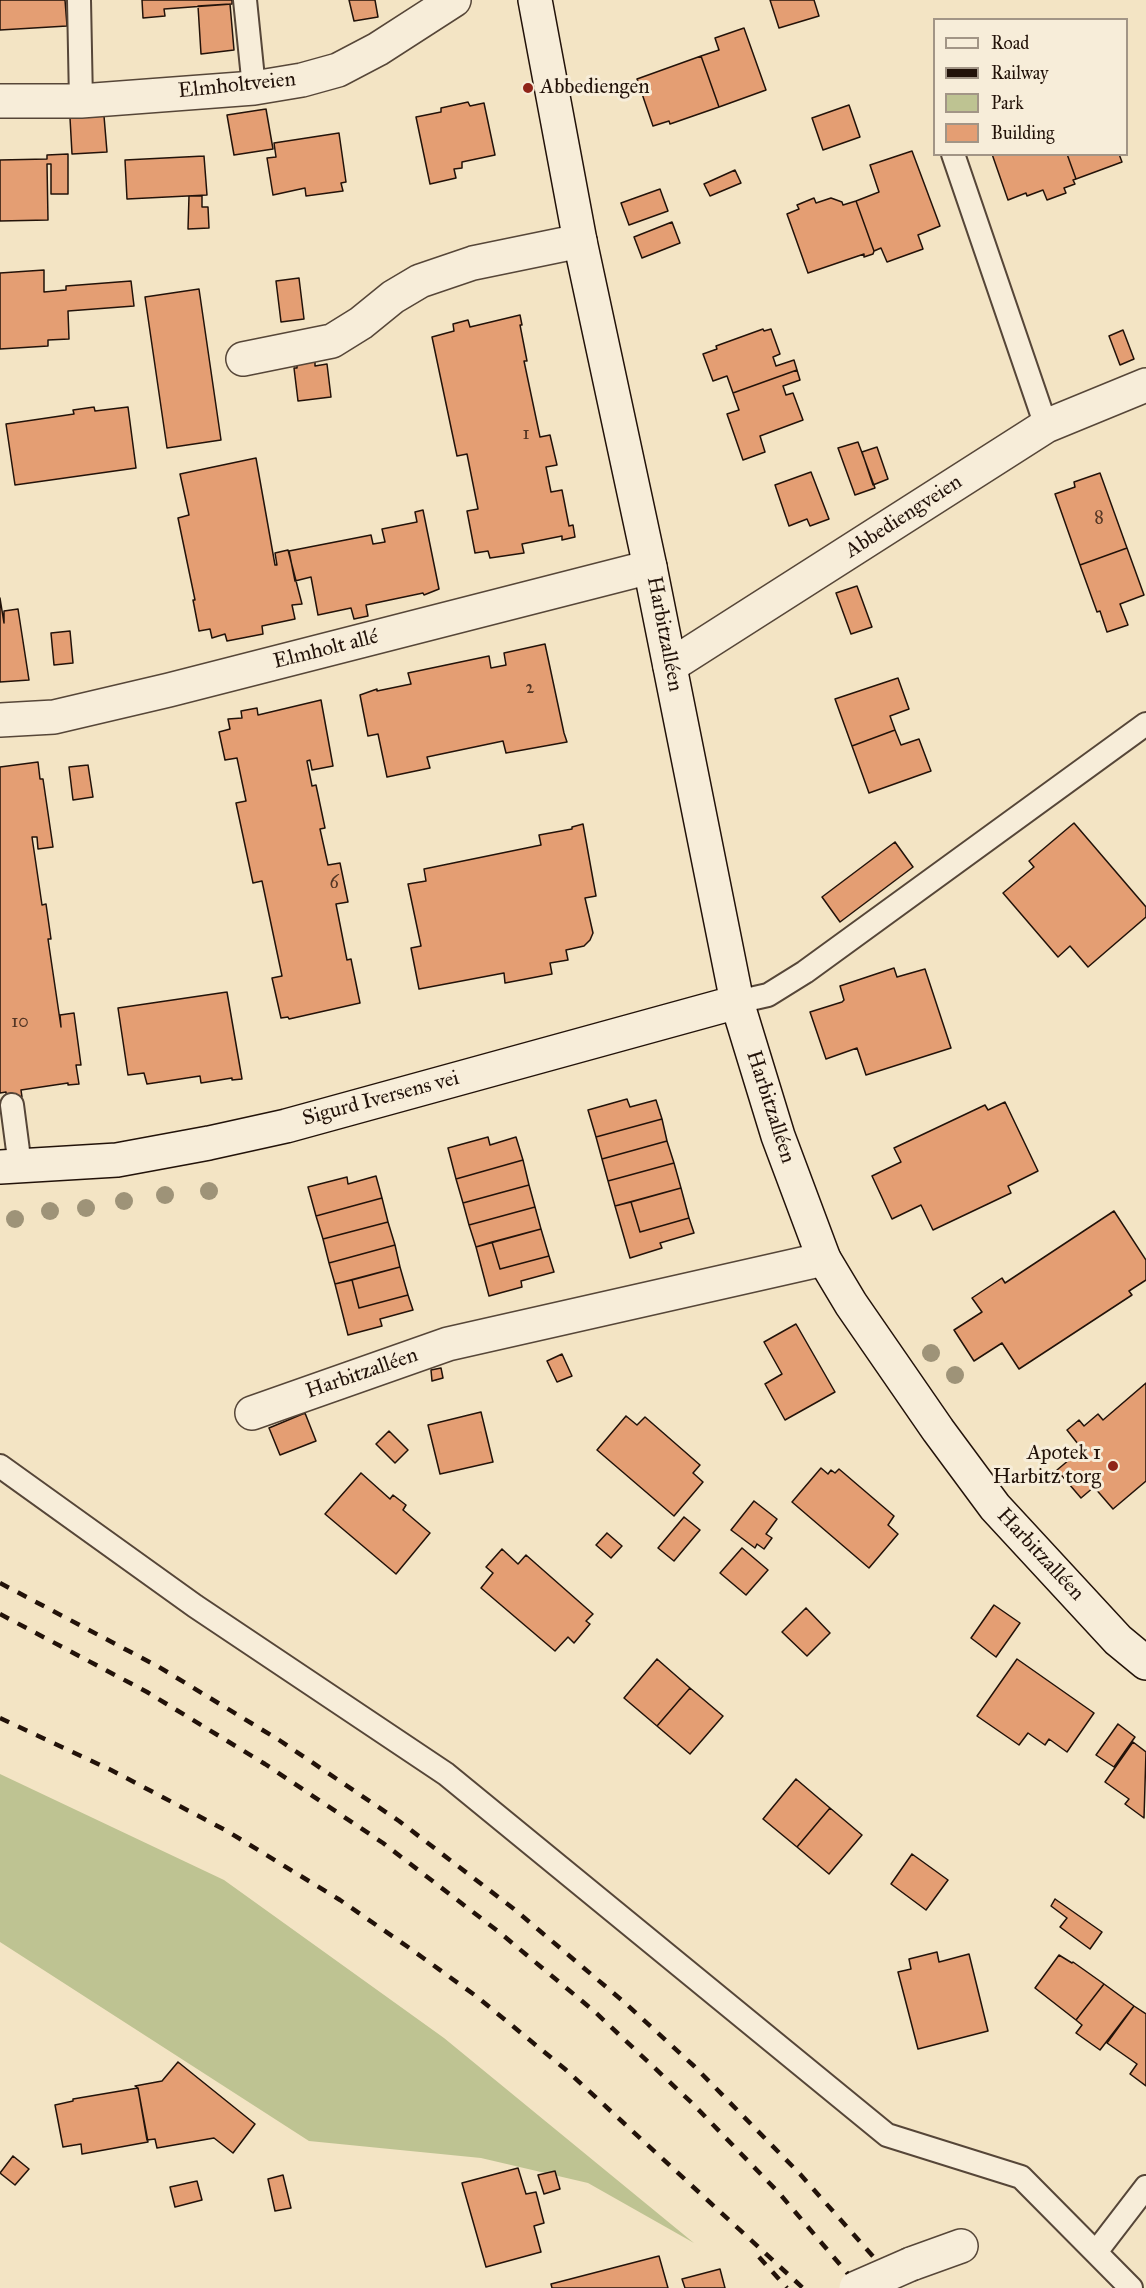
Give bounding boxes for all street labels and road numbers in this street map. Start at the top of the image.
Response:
street label: Elmholtveien [177,67,297,105]
street label: Abbediengveien [841,470,967,564]
street label: Harbitzalléen [640,574,688,694]
street label: Elmholt allé [271,625,381,675]
street label: Harbitzalléen [740,1048,800,1166]
street label: Sigurd Iversens vei [300,1066,462,1132]
street label: Harbitzalléen [303,1343,421,1405]
street label: Harbitzalléen [991,1504,1089,1606]

